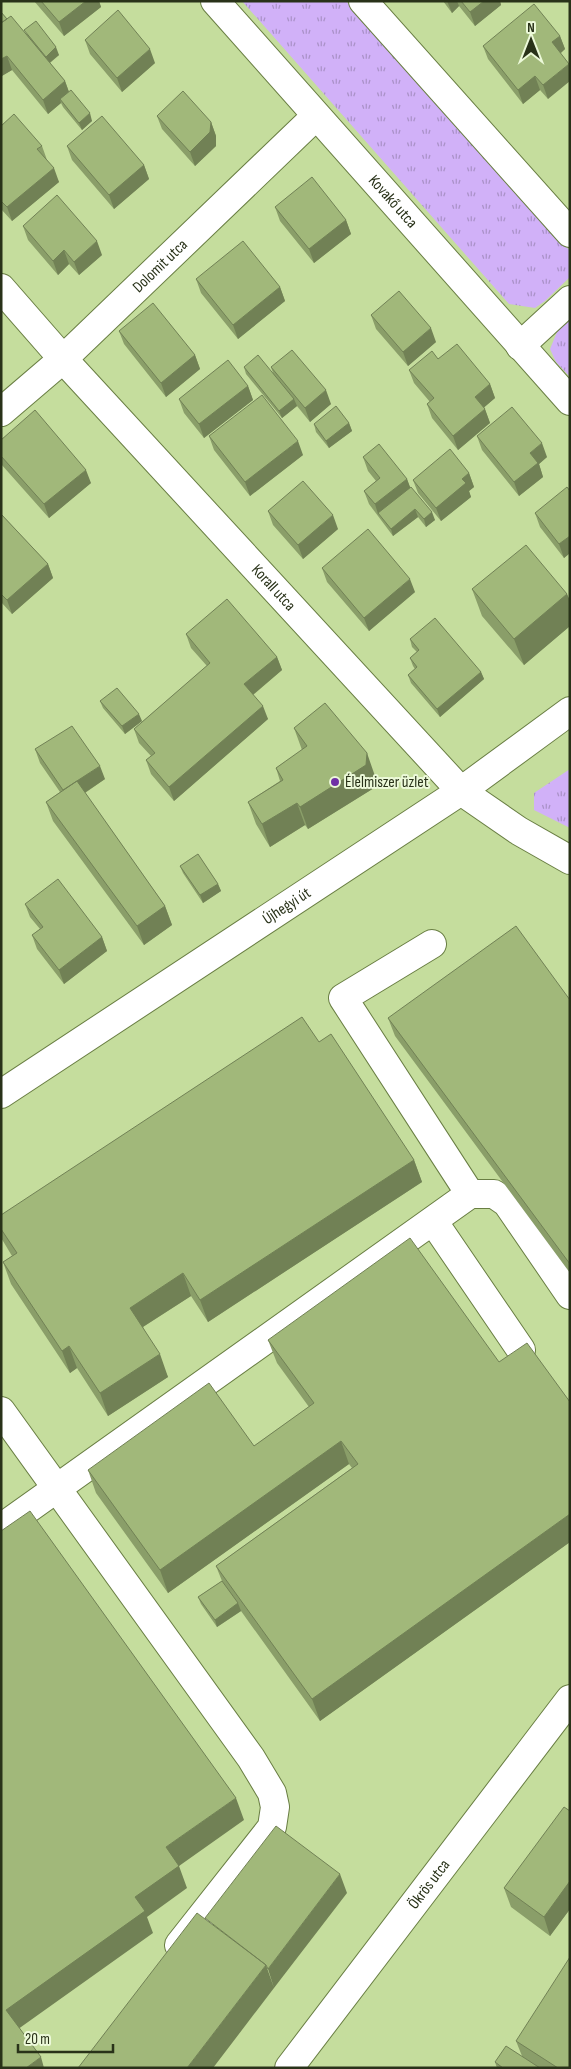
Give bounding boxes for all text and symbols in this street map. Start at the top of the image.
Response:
north arrow [506,15,556,65]
text: N [527,19,535,36]
street label: Kovakő utca [364,171,421,232]
street label: Dolomit utca [129,235,191,297]
street label: Korall utca [247,560,300,615]
place label: Élelmiszer üzlet [345,773,429,792]
marker: Élelmiszer üzlet [329,776,341,788]
street label: Újhegyi út [259,883,314,929]
street label: Ökrös utca [404,1856,454,1913]
scale bar [18,2022,112,2054]
text: 20 m [25,2030,50,2049]

